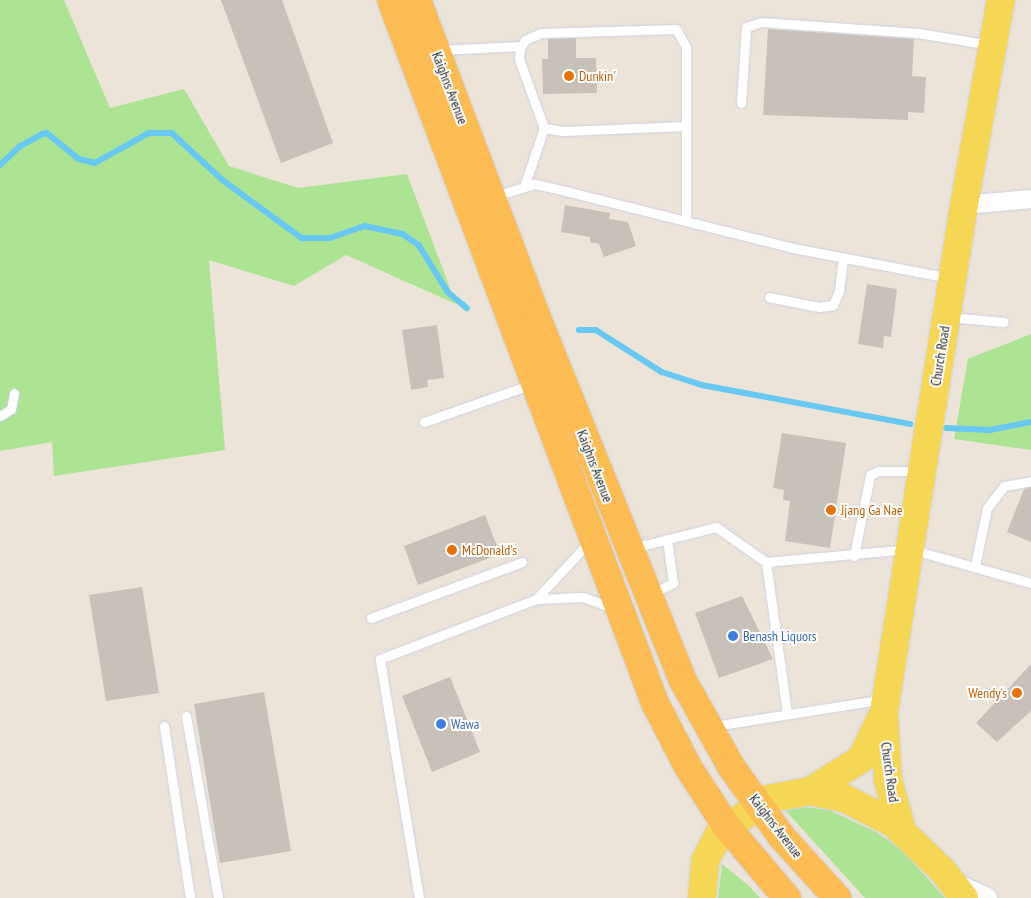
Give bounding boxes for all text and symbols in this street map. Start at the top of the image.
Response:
street label: Kaighns Avenue [428,49,472,127]
place label: Dunkin' [579,68,616,84]
marker: Dunkin' [563,70,575,82]
street label: Church Road [927,325,953,387]
street label: Kaighns Avenue [573,427,617,505]
place label: Jjang Ga Nae [841,502,903,518]
marker: Jjang Ga Nae [825,504,837,516]
place label: McDonald's [462,542,517,558]
marker: McDonald's [446,544,458,556]
place label: Benash Liquors [743,628,817,644]
marker: Benash Liquors [727,630,739,642]
place label: Wendy's [968,685,1007,701]
marker: Wendy's [1011,687,1023,699]
place label: Wawa [451,716,479,732]
marker: Wawa [435,718,447,730]
street label: Church Road [877,741,903,803]
street label: Kaighns Avenue [746,791,806,861]

